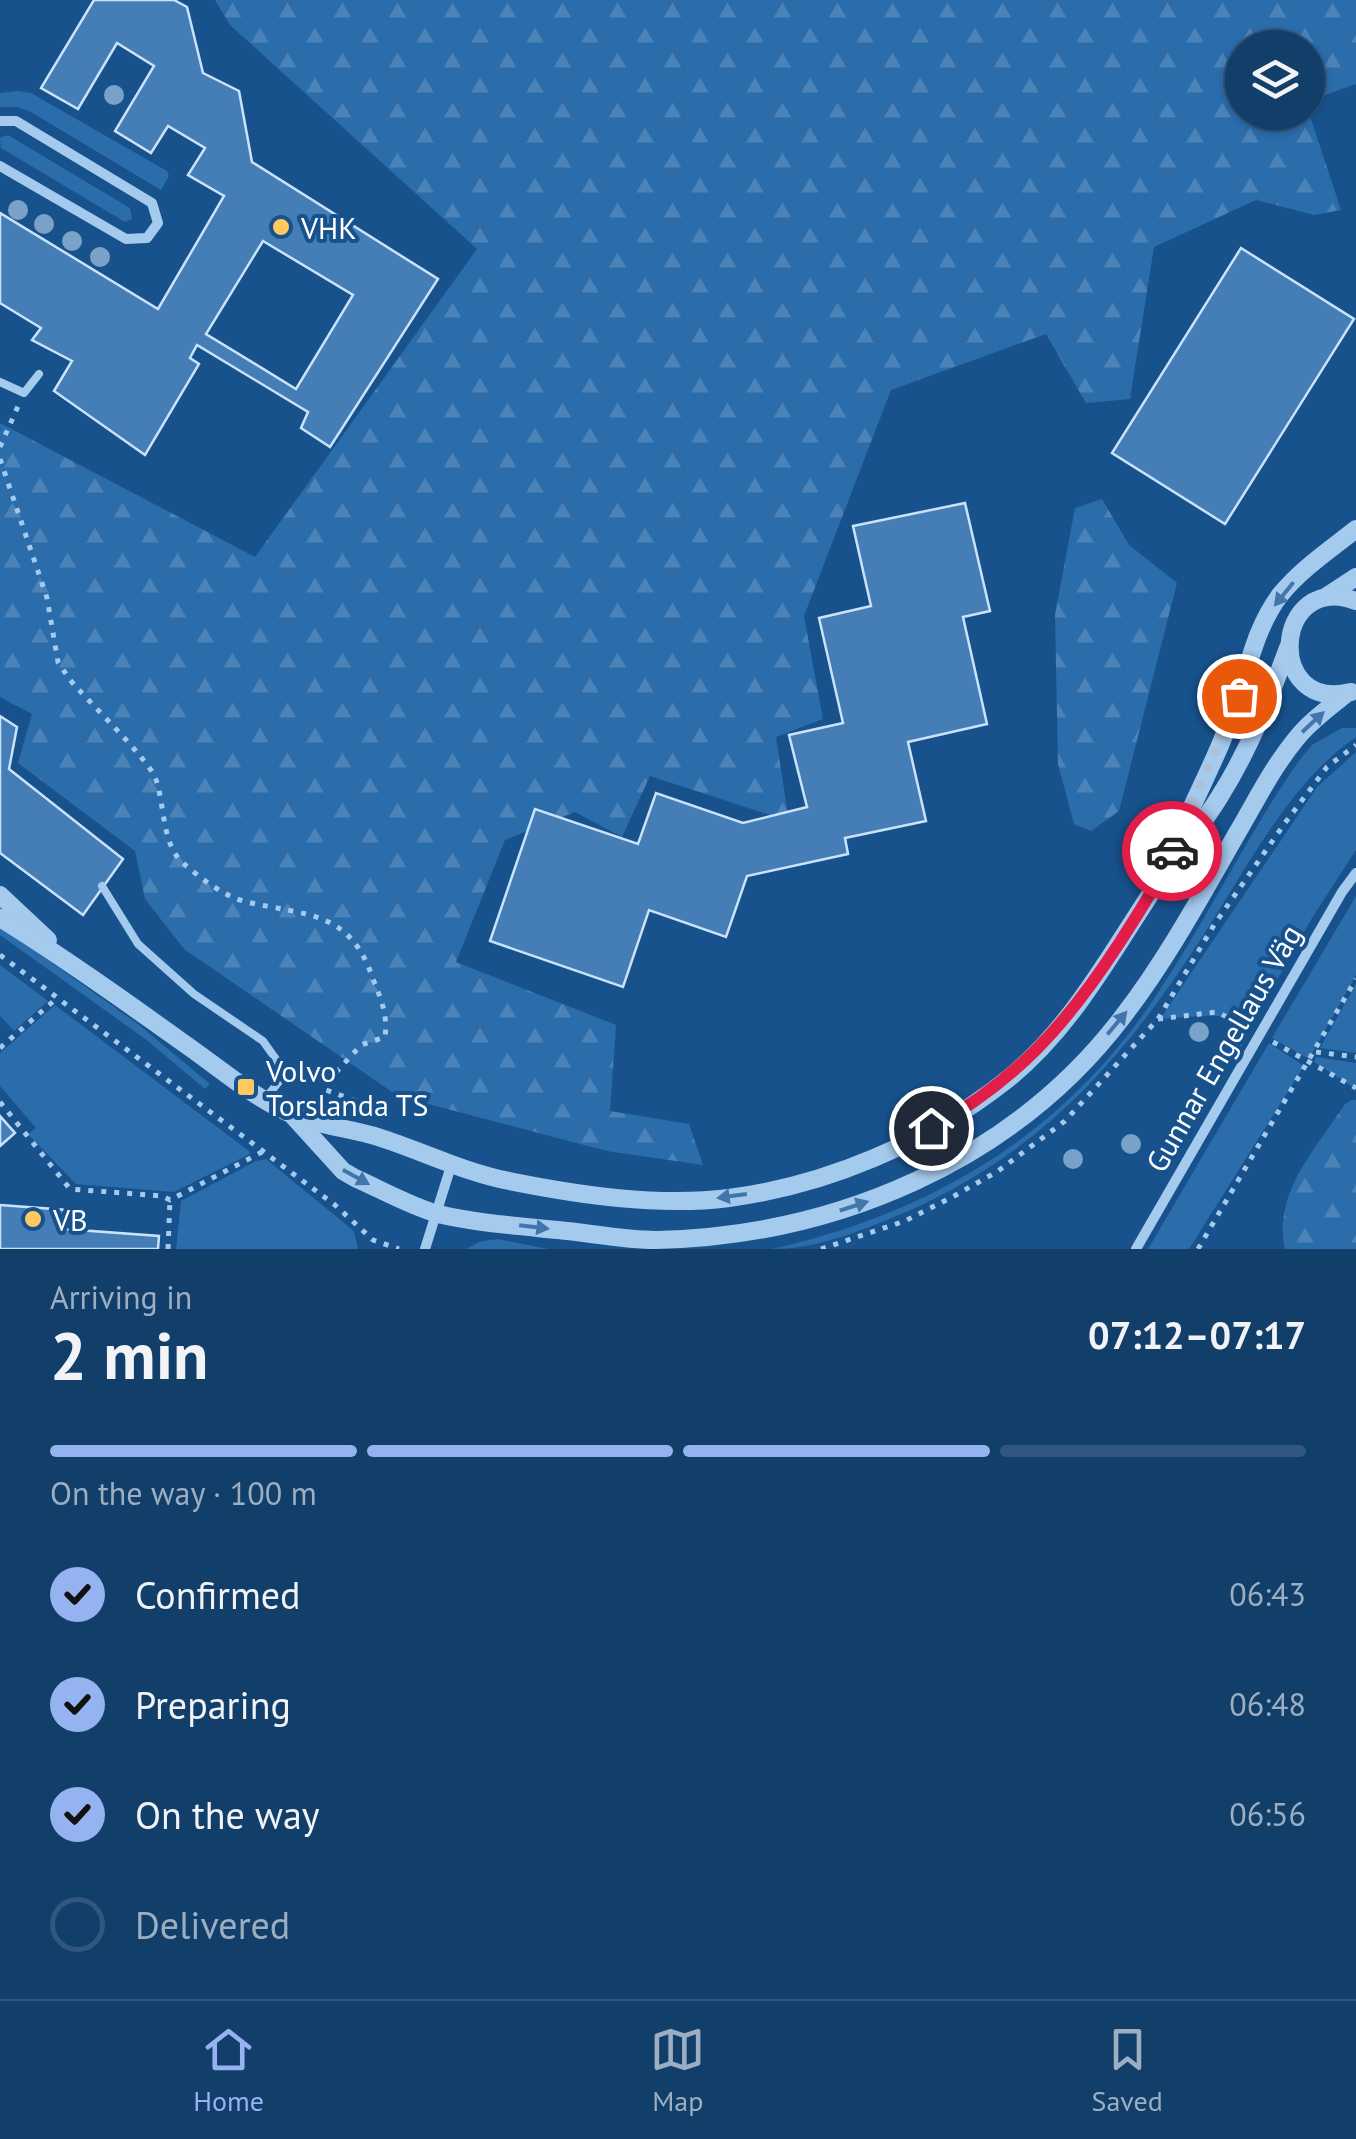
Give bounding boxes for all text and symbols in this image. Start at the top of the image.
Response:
map controls [1225,30,1325,130]
button: layers [1225,30,1325,130]
place label: VHK [300,208,357,247]
marker: VHK [270,216,292,238]
one-way arrow [1274,581,1295,606]
pin [1197,654,1282,739]
icon: bag [1212,669,1267,724]
one-way arrow [1301,711,1325,734]
courier [1122,801,1222,901]
icon: car [1145,824,1200,879]
street label: Gunnar Engellaus Väg [1136,917,1310,1179]
one-way arrow [1106,1011,1127,1036]
place label: Volvo Torslanda TS [265,1051,428,1124]
marker: Volvo Torslanda TS [235,1076,257,1098]
pin [889,1086,974,1171]
icon: home [904,1101,959,1156]
one-way arrow [342,1168,370,1185]
one-way arrow [716,1189,747,1205]
one-way arrow [839,1198,870,1213]
place label: VB [52,1200,88,1239]
marker: VB [22,1208,44,1230]
one-way arrow [518,1219,550,1235]
text: Arriving in [50,1276,192,1318]
text: 07:12–07:17 [1088,1310,1306,1359]
text: 2 min [50,1313,209,1397]
text: On the way · 100 m [50,1472,317,1514]
icon: check [50,1567,105,1622]
text: Confirmed [135,1570,301,1619]
text: 06:43 [1229,1573,1306,1615]
icon: check [50,1677,105,1732]
text: Preparing [135,1680,291,1729]
text: 06:48 [1229,1683,1306,1725]
icon: check [50,1787,105,1842]
text: On the way [135,1790,320,1839]
text: 06:56 [1229,1793,1306,1835]
text: Delivered [135,1900,290,1949]
tab: Home [193,2022,264,2119]
tab: Map [650,2022,705,2119]
tab: Saved [1092,2022,1163,2119]

